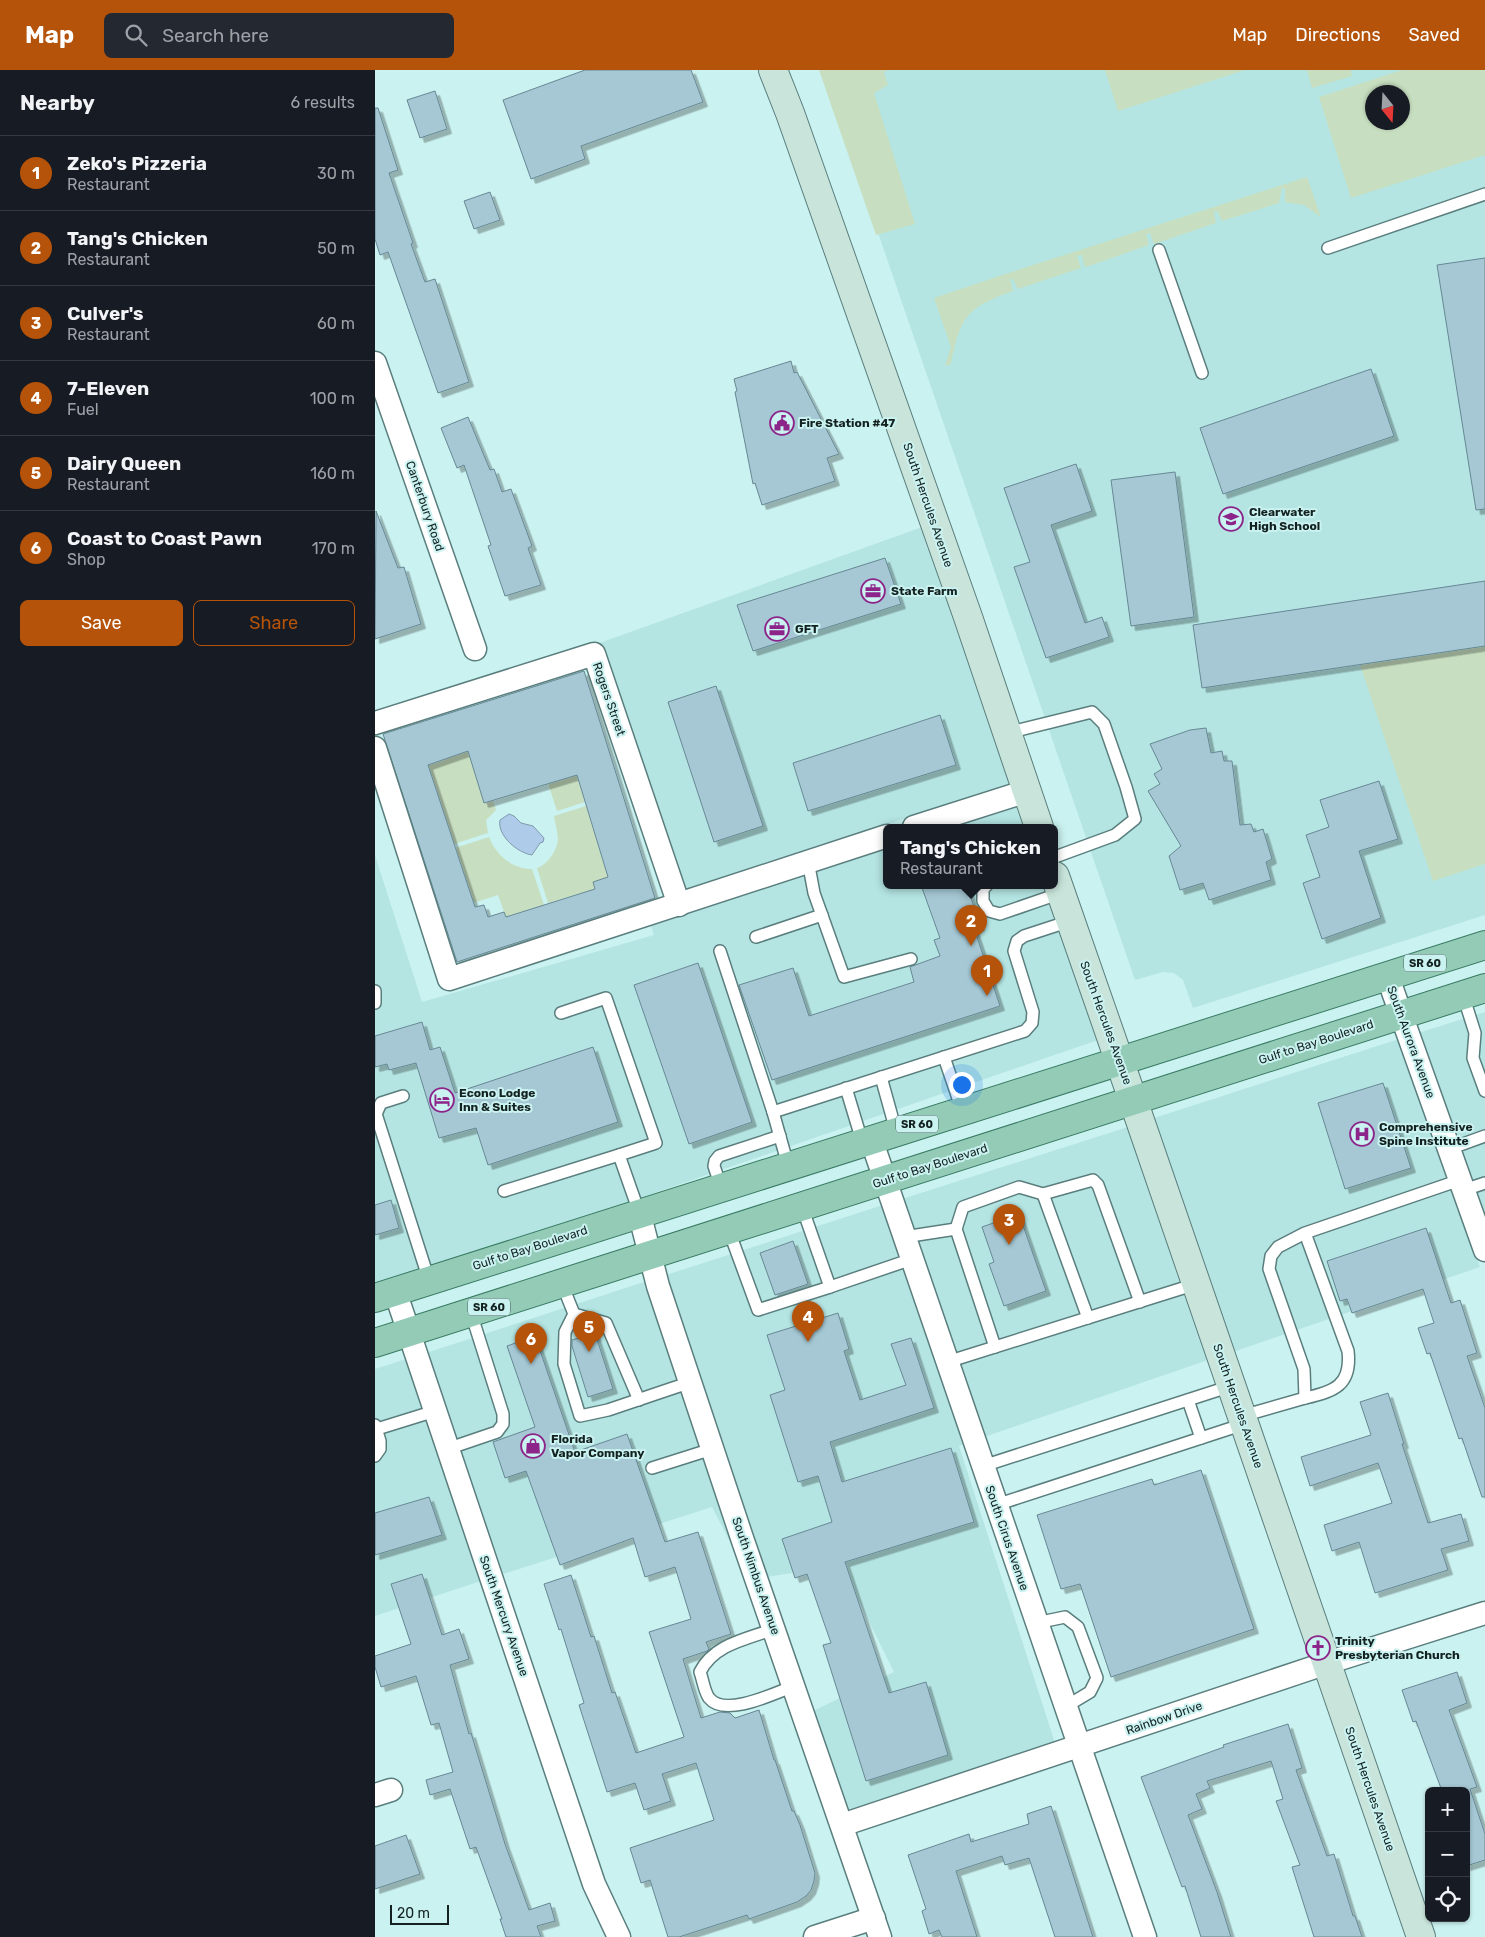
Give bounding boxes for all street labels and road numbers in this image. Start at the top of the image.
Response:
street label: South Hercules Avenue [900,441,956,569]
street label: Canterbury Road [403,459,447,553]
street label: Rogers Street [590,660,628,738]
road number: SR 60 [1404,954,1446,971]
street label: South Hercules Avenue [1077,959,1135,1087]
street label: South Aurora Avenue [1384,984,1438,1100]
street label: Gulf to Bay Boulevard [1257,1017,1375,1067]
road number: SR 60 [896,1116,938,1132]
street label: Gulf to Bay Boulevard [871,1141,989,1191]
street label: Gulf to Bay Boulevard [471,1223,589,1273]
road number: SR 60 [468,1298,510,1316]
street label: South Hercules Avenue [1210,1342,1266,1470]
street label: South Cirus Avenue [982,1484,1032,1593]
street label: South Nimbus Avenue [729,1515,783,1637]
street label: South Mercury Avenue [477,1554,531,1678]
street label: Rainbow Drive [1124,1698,1204,1738]
street label: South Hercules Avenue [1342,1725,1398,1853]

